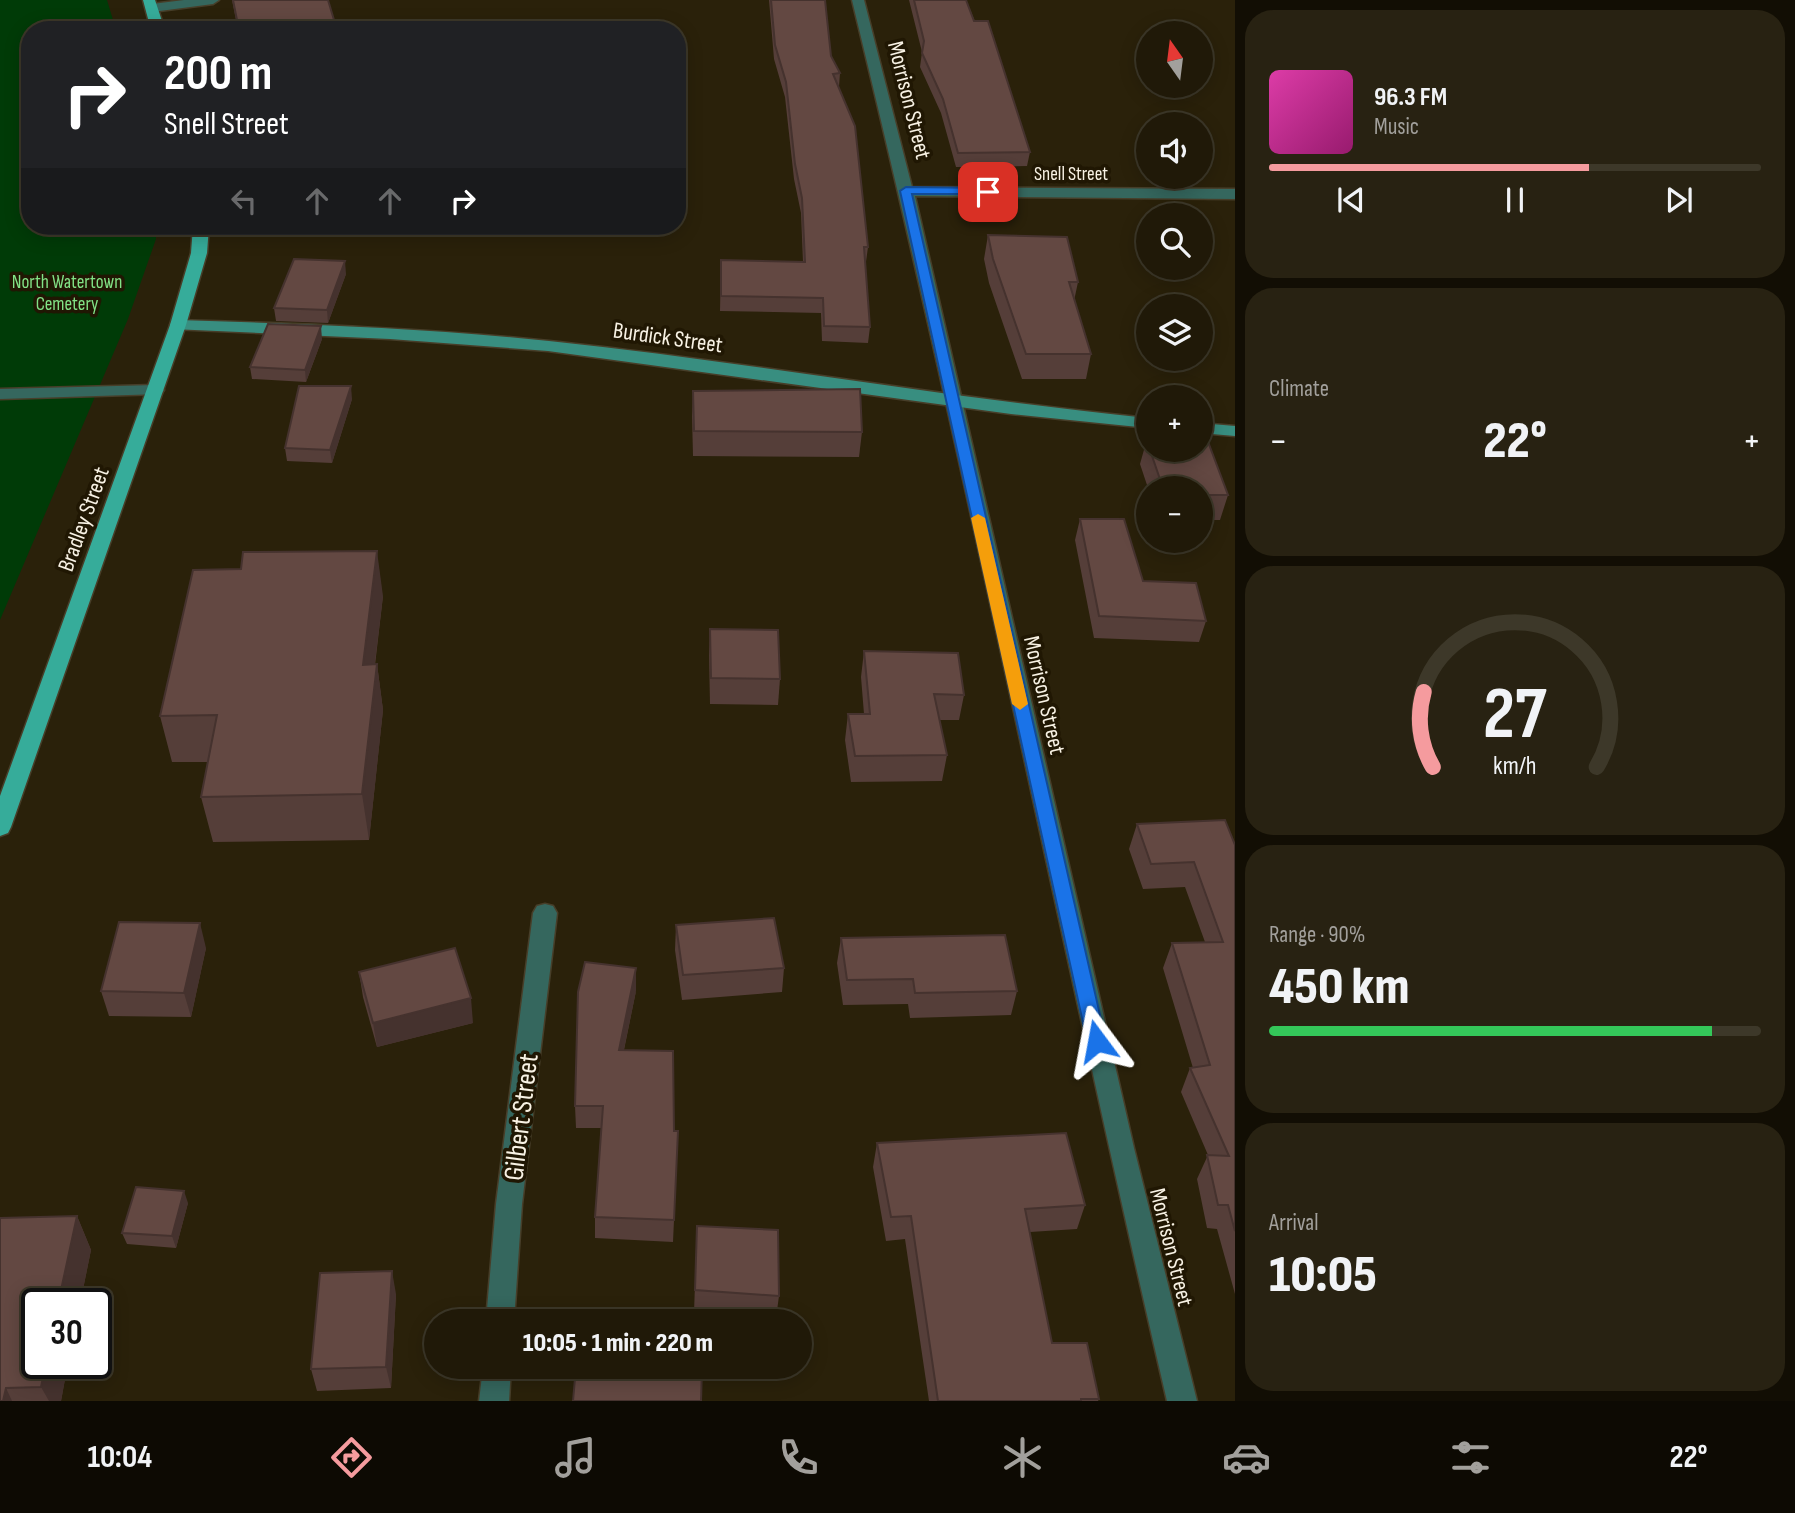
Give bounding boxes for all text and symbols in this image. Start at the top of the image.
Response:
north arrow [1136,21,1213,98]
map controls [1136,21,1213,553]
street label: Morrison Street [881,38,937,162]
text: 200 m [164,45,272,104]
icon: right [49,49,140,140]
text: 96.3 FM [1374,82,1447,113]
text: Snell Street [164,105,289,144]
button: sound [1136,112,1213,189]
text: Music [1374,113,1419,141]
pin [958,162,1018,222]
street label: Snell Street [1034,163,1108,186]
icon: arrive [969,173,1007,211]
icon: previous [1332,181,1370,219]
icon: pause [1496,181,1534,219]
icon: next [1660,181,1698,219]
icon: left [225,182,263,220]
icon: ahead [298,182,336,220]
icon: ahead [371,182,409,220]
icon: right [444,182,482,220]
button: search [1136,203,1213,280]
park label: North Watertown Cemetery [12,271,122,316]
button: layers [1136,294,1213,371]
street label: Burdick Street [611,316,724,360]
text: Climate [1269,375,1329,403]
button: + [1136,385,1213,462]
text: 22° [1483,410,1547,473]
text: − [1269,419,1288,464]
text: + [1742,419,1761,464]
street label: Bradley Street [52,463,116,576]
button: − [1136,476,1213,553]
street label: Morrison Street [1017,633,1071,757]
text: 27 [1483,671,1547,759]
text: km/h [1493,750,1537,781]
text: Range · 90% [1269,921,1365,949]
text: 450 km [1269,956,1409,1019]
position arrow [1060,1004,1134,1078]
street label: Gilbert Street [497,1052,546,1183]
street label: Morrison Street [1143,1185,1199,1309]
text: Arrival [1269,1209,1318,1237]
text: 10:05 [1269,1244,1377,1307]
speed limit sign: 30 [21,1288,112,1379]
text: 10:05 · 1 min · 220 m [523,1328,713,1359]
icon: directions [327,1433,376,1482]
icon: music [551,1433,600,1482]
icon: phone [774,1433,823,1482]
icon: climate [998,1433,1047,1482]
icon: car [1222,1433,1271,1482]
icon: filters [1446,1433,1495,1482]
text: 10:04 [87,1438,152,1477]
text: 22° [1669,1438,1708,1477]

